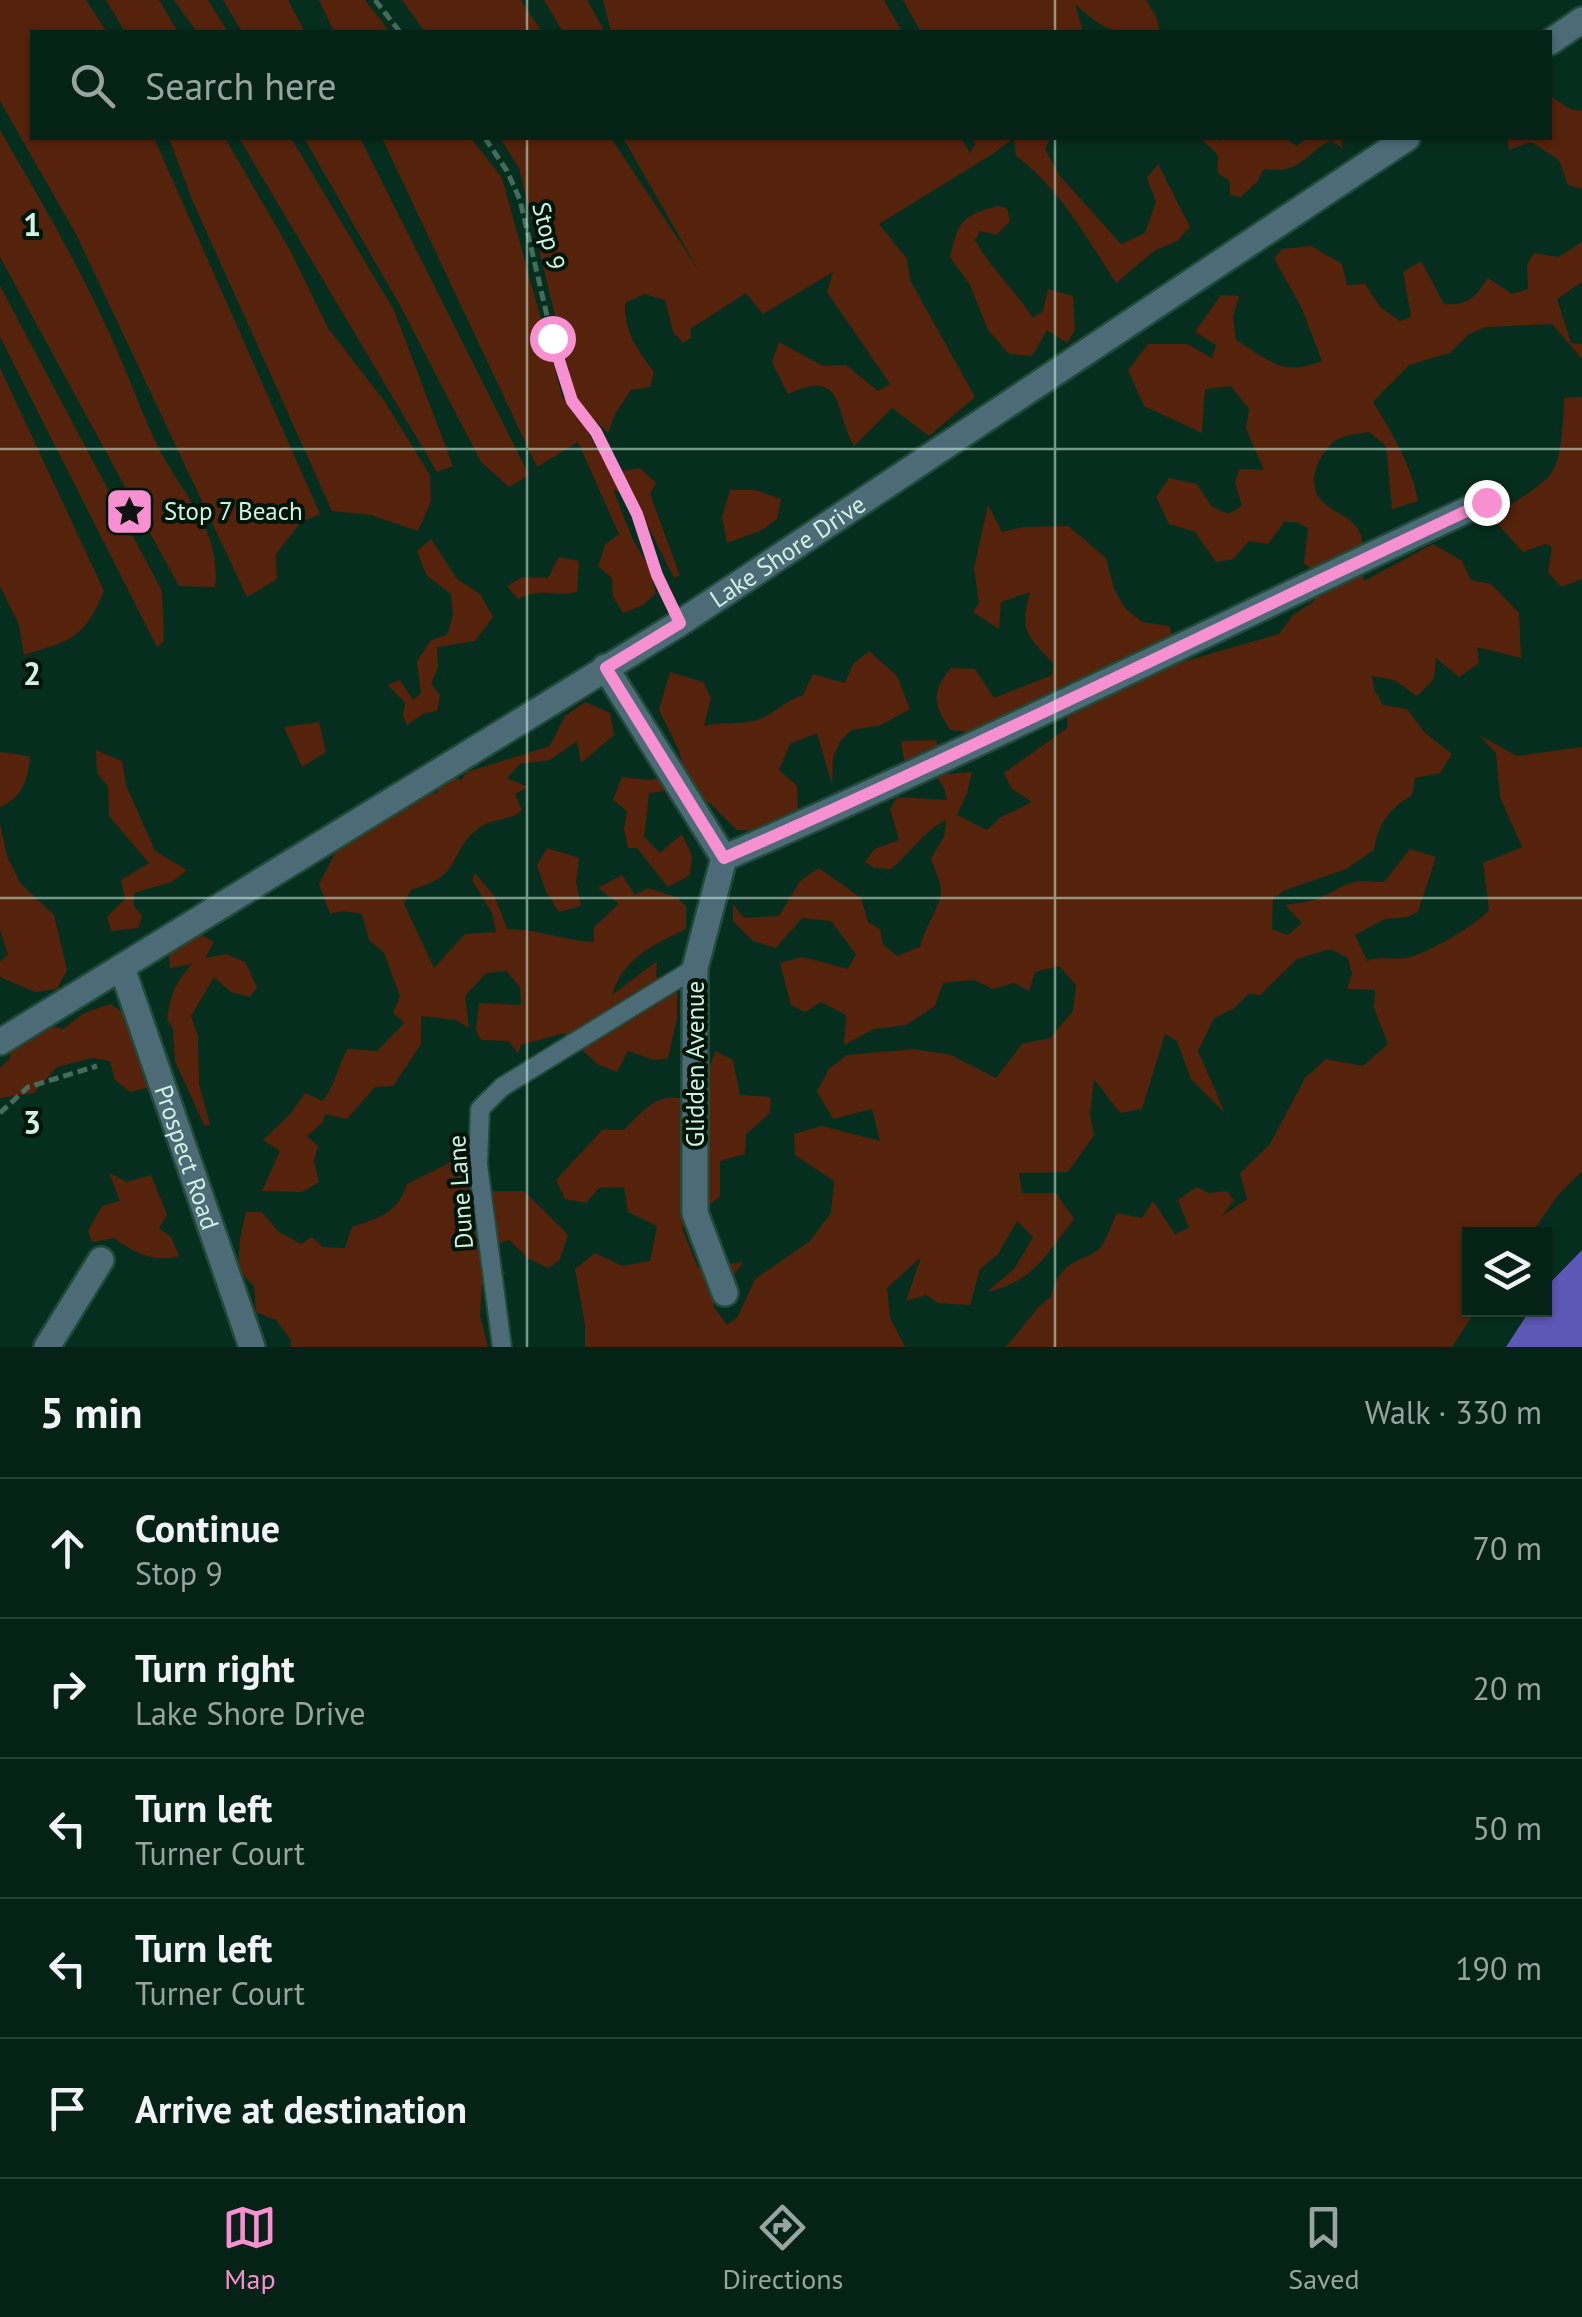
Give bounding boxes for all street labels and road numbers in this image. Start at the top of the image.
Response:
street label: Stop 9 [525,199,573,273]
street label: Lake Shore Drive [704,488,871,615]
street label: Glidden Avenue [679,981,711,1147]
street label: Prospect Road [147,1081,227,1234]
street label: Dune Lane [440,1134,480,1250]

